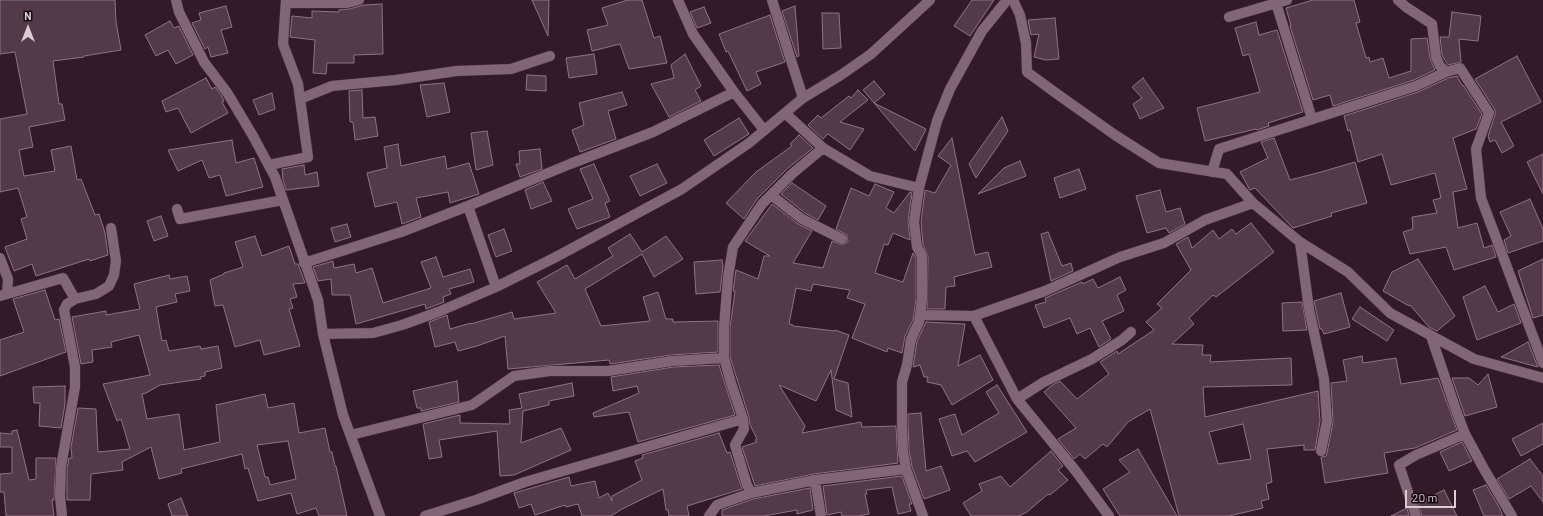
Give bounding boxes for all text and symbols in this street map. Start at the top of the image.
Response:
north arrow [8,8,48,48]
text: N [24,9,32,22]
scale bar [1407,482,1458,508]
text: 20 m [1412,490,1438,504]

